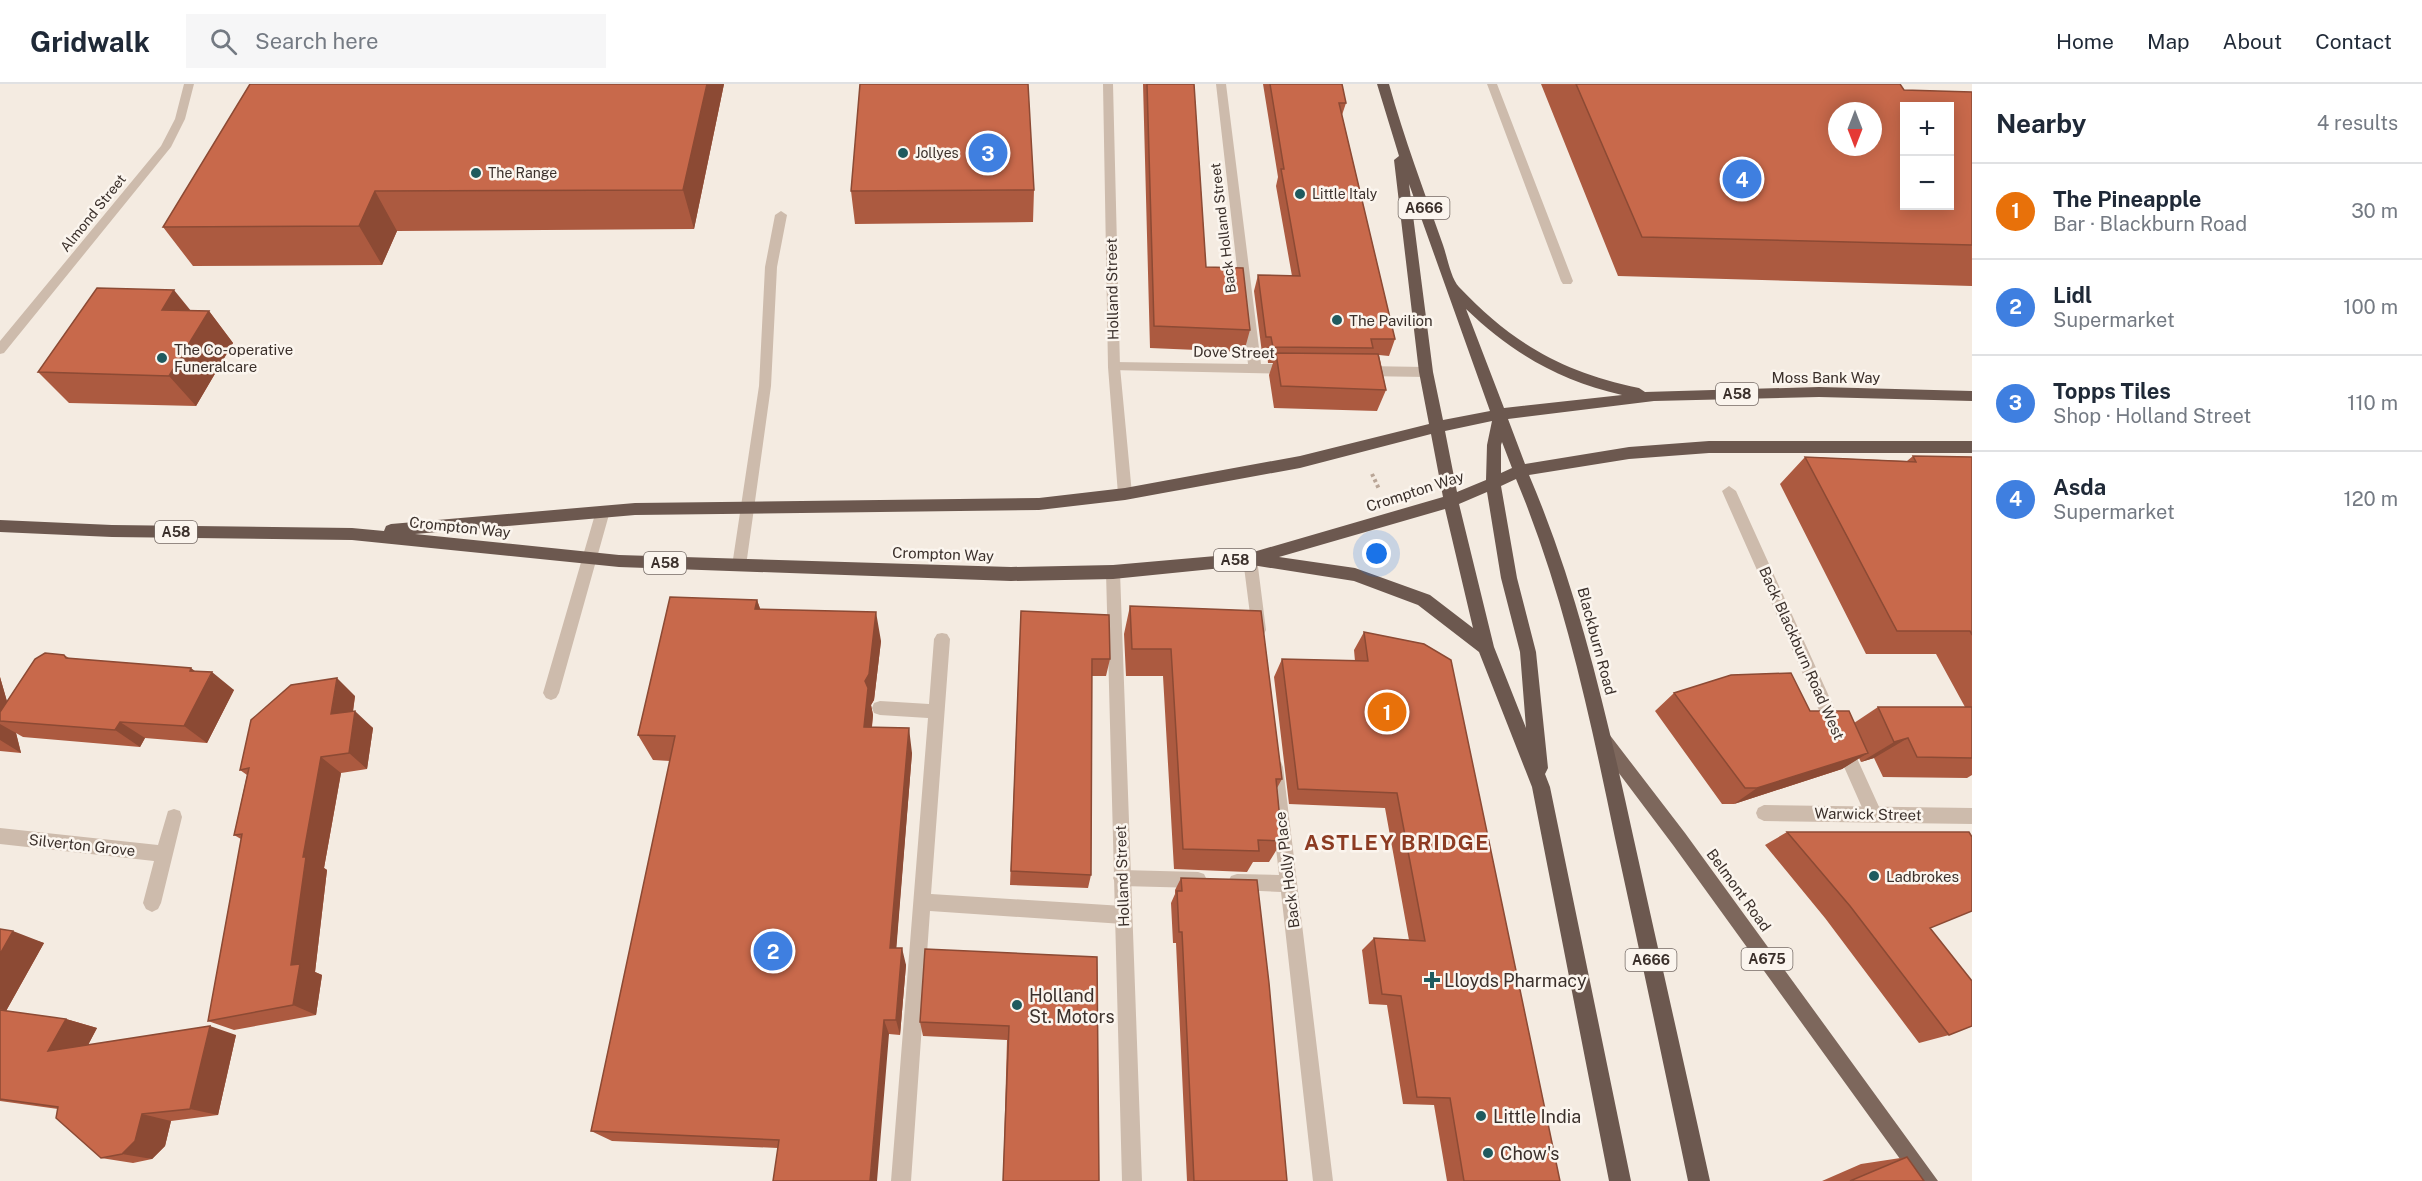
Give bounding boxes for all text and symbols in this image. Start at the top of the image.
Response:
search box [186,14,606,68]
text: Gridwalk [30,25,150,58]
icon: search [207,25,240,58]
text: Search here [255,28,379,54]
text: Home [2056,29,2114,54]
text: Map [2147,29,2190,54]
text: About [2223,29,2282,54]
text: Contact [2315,29,2392,54]
north arrow [1828,102,1882,156]
map controls [1900,102,1954,210]
button: + [1900,102,1954,156]
text: Nearby [1996,108,2086,139]
text: 4 results [2317,111,2398,135]
pin: 3 [968,130,1008,176]
place label: Jollyes [915,145,959,161]
marker: Jollyes [896,146,910,160]
pin: 4 [1722,156,1762,202]
button: − [1900,156,1954,210]
street label: Back Holland Street [1207,162,1239,294]
place label: The Range [488,165,557,181]
marker: The Range [469,166,483,180]
street label: Almond Street [57,171,129,255]
place label: Little Italy [1312,186,1378,202]
text: The Pineapple [2053,186,2202,212]
marker: Little Italy [1293,187,1307,201]
road number: A666 [1398,197,1450,219]
text: 1 [2011,199,2020,223]
text: 30 m [2351,199,2398,223]
text: Bar · Blackburn Road [2053,212,2247,236]
street label: Holland Street [1103,238,1121,340]
text: Lidl [2053,282,2092,308]
text: 2 [2009,295,2022,319]
text: 100 m [2343,295,2398,319]
text: Supermarket [2053,308,2175,332]
place label: The Pavilion [1349,312,1433,329]
marker: The Pavilion [1330,313,1344,327]
place label: The Co-operative Funeralcare [174,341,293,375]
street label: Dove Street [1193,343,1275,361]
marker: The Co-operative Funeralcare [155,351,169,365]
street label: Moss Bank Way [1772,369,1880,386]
text: Topps Tiles [2053,378,2171,404]
road number: A58 [1716,383,1758,405]
text: 3 [2009,391,2022,415]
text: 110 m [2347,391,2398,415]
text: Shop · Holland Street [2053,404,2251,428]
street label: Crompton Way [1364,467,1466,515]
text: Asda [2053,474,2106,500]
text: 4 [2009,487,2022,511]
text: 120 m [2344,487,2398,511]
text: Supermarket [2053,500,2175,524]
street label: Crompton Way [408,513,512,541]
road number: A58 [155,521,197,543]
your location [1362,539,1391,568]
street label: Crompton Way [892,544,994,564]
road number: A58 [1214,549,1256,571]
road number: A58 [644,552,686,574]
street label: Back Blackburn Road West [1756,564,1848,742]
street label: Blackburn Road [1574,585,1620,697]
pin: 1 [1368,690,1406,734]
street label: Warwick Street [1814,805,1922,823]
street label: Back Holly Place [1271,811,1303,929]
street label: Holland Street [1112,825,1132,927]
district label: ASTLEY BRIDGE [1304,830,1490,855]
street label: Silverton Grove [28,831,136,859]
street label: Belmont Road [1703,845,1775,935]
place label: Ladbrokes [1886,868,1959,885]
marker: Ladbrokes [1867,869,1881,883]
pin: 2 [754,928,792,974]
road number: A675 [1742,948,1792,970]
road number: A666 [1626,949,1676,971]
place label: Lloyds Pharmacy [1444,970,1587,991]
marker: Lloyds Pharmacy [1425,973,1439,987]
place label: Holland St. Motors [1029,985,1115,1027]
marker: Holland St. Motors [1010,998,1024,1012]
place label: Little India [1493,1106,1581,1127]
marker: Little India [1474,1109,1488,1123]
place label: Chow's [1500,1143,1559,1164]
marker: Chow's [1481,1146,1495,1160]

